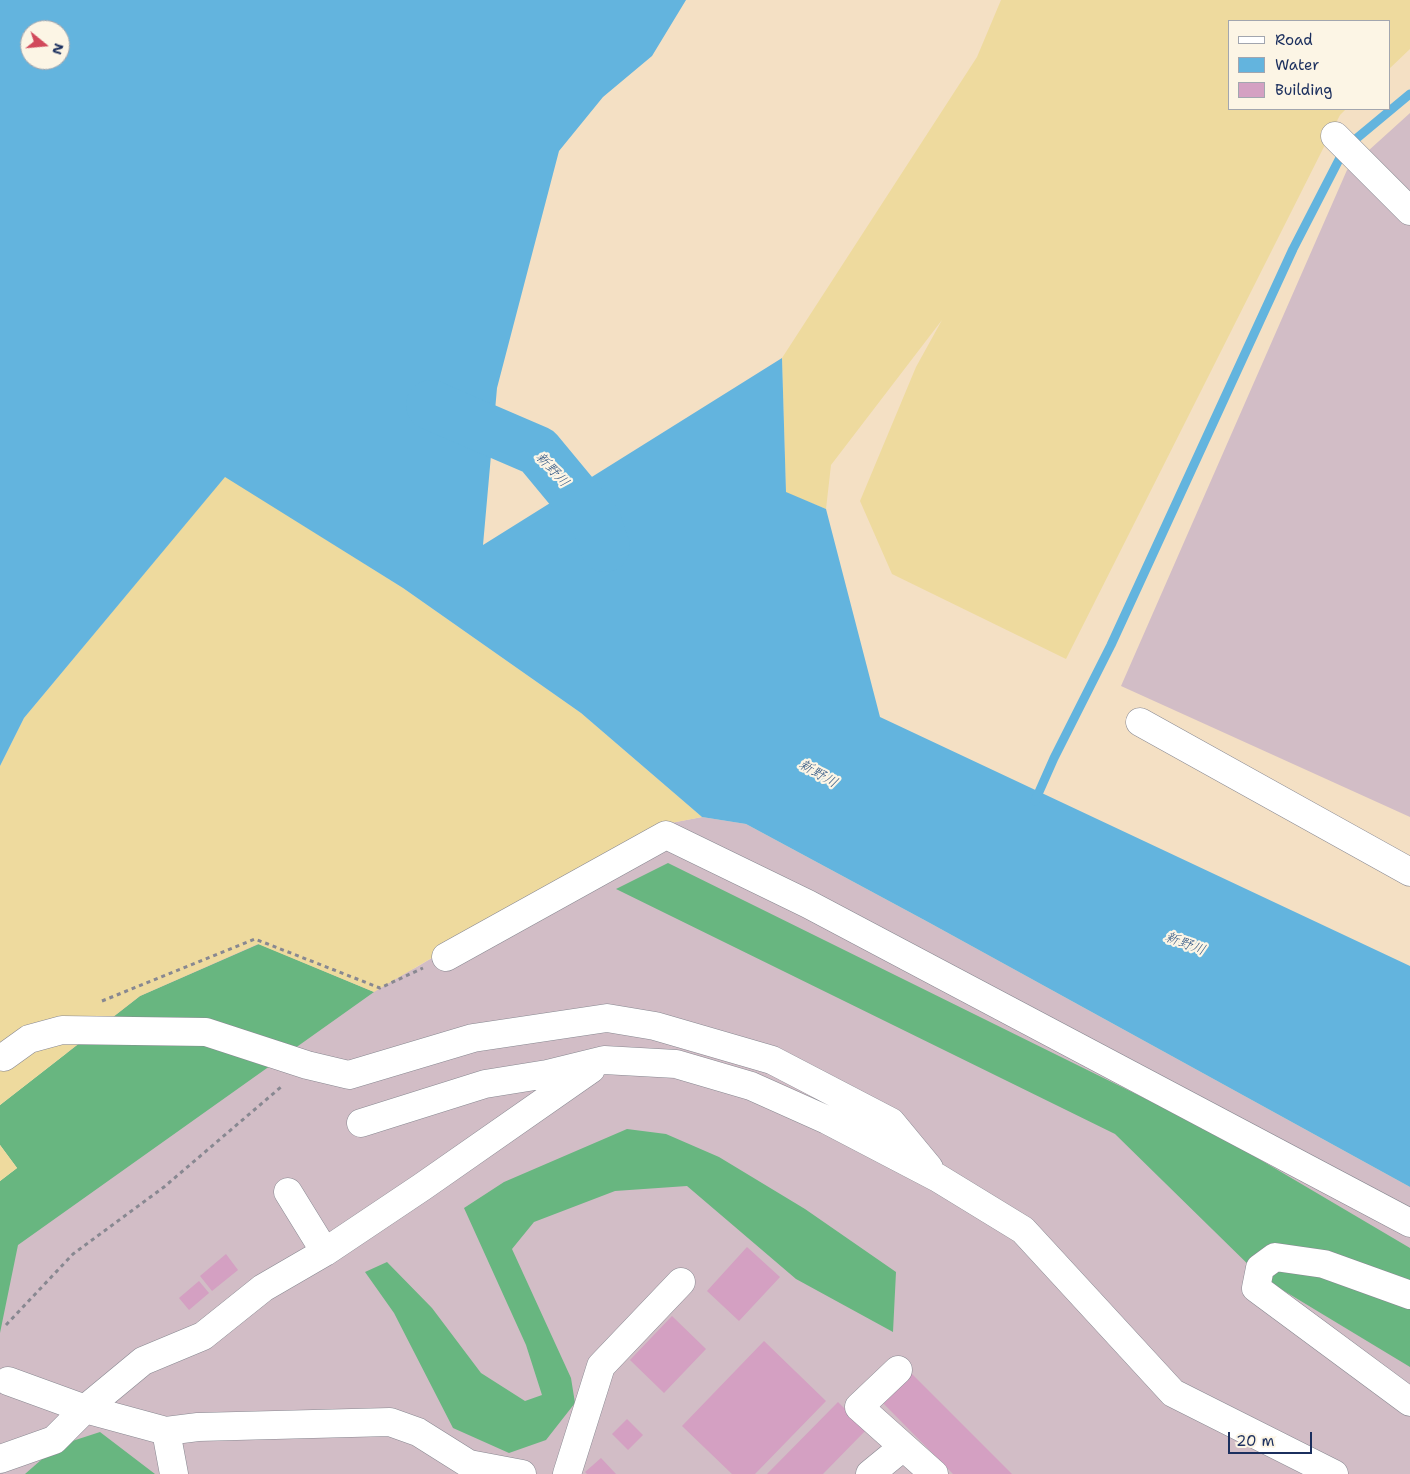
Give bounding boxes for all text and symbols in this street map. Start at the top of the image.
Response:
north arrow [20,20,70,70]
legend [1228,20,1390,110]
text: Road [1275,30,1313,50]
text: N [48,41,69,57]
text: Water [1275,55,1319,75]
text: Building [1275,80,1332,100]
water label: 新野川 [532,449,572,491]
water label: 新野川 [796,756,840,792]
water label: 新野川 [1162,929,1208,959]
scale bar [1230,1422,1314,1454]
text: 20 m [1236,1431,1275,1451]

